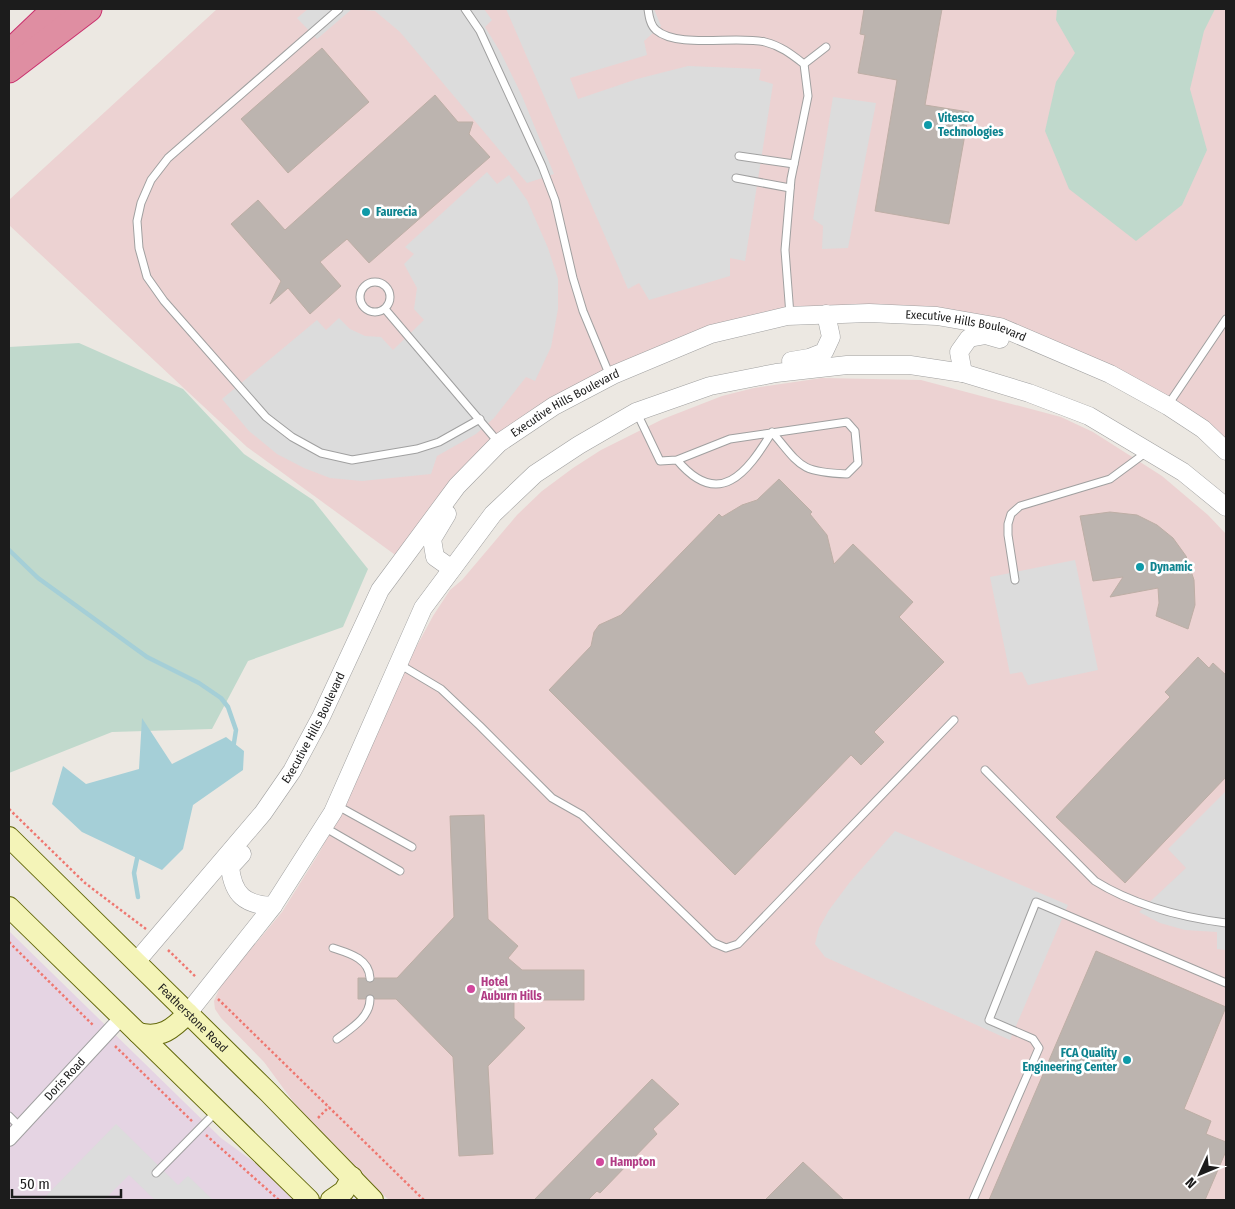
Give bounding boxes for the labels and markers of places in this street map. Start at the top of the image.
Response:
place label: Vitesco Technologies [937,111,1004,139]
marker: Vitesco Technologies [922,119,934,131]
place label: Faurecia [376,205,417,219]
marker: Faurecia [360,206,372,218]
place label: Dynamic [1150,560,1193,574]
marker: Dynamic [1134,561,1146,573]
place label: Hotel Auburn Hills [480,975,543,1003]
marker: Hotel Auburn Hills [465,983,477,995]
place label: FCA Quality Engineering Center [1022,1046,1118,1074]
marker: FCA Quality Engineering Center [1121,1054,1133,1066]
place label: Hampton [610,1155,656,1169]
marker: Hampton [594,1156,606,1168]

